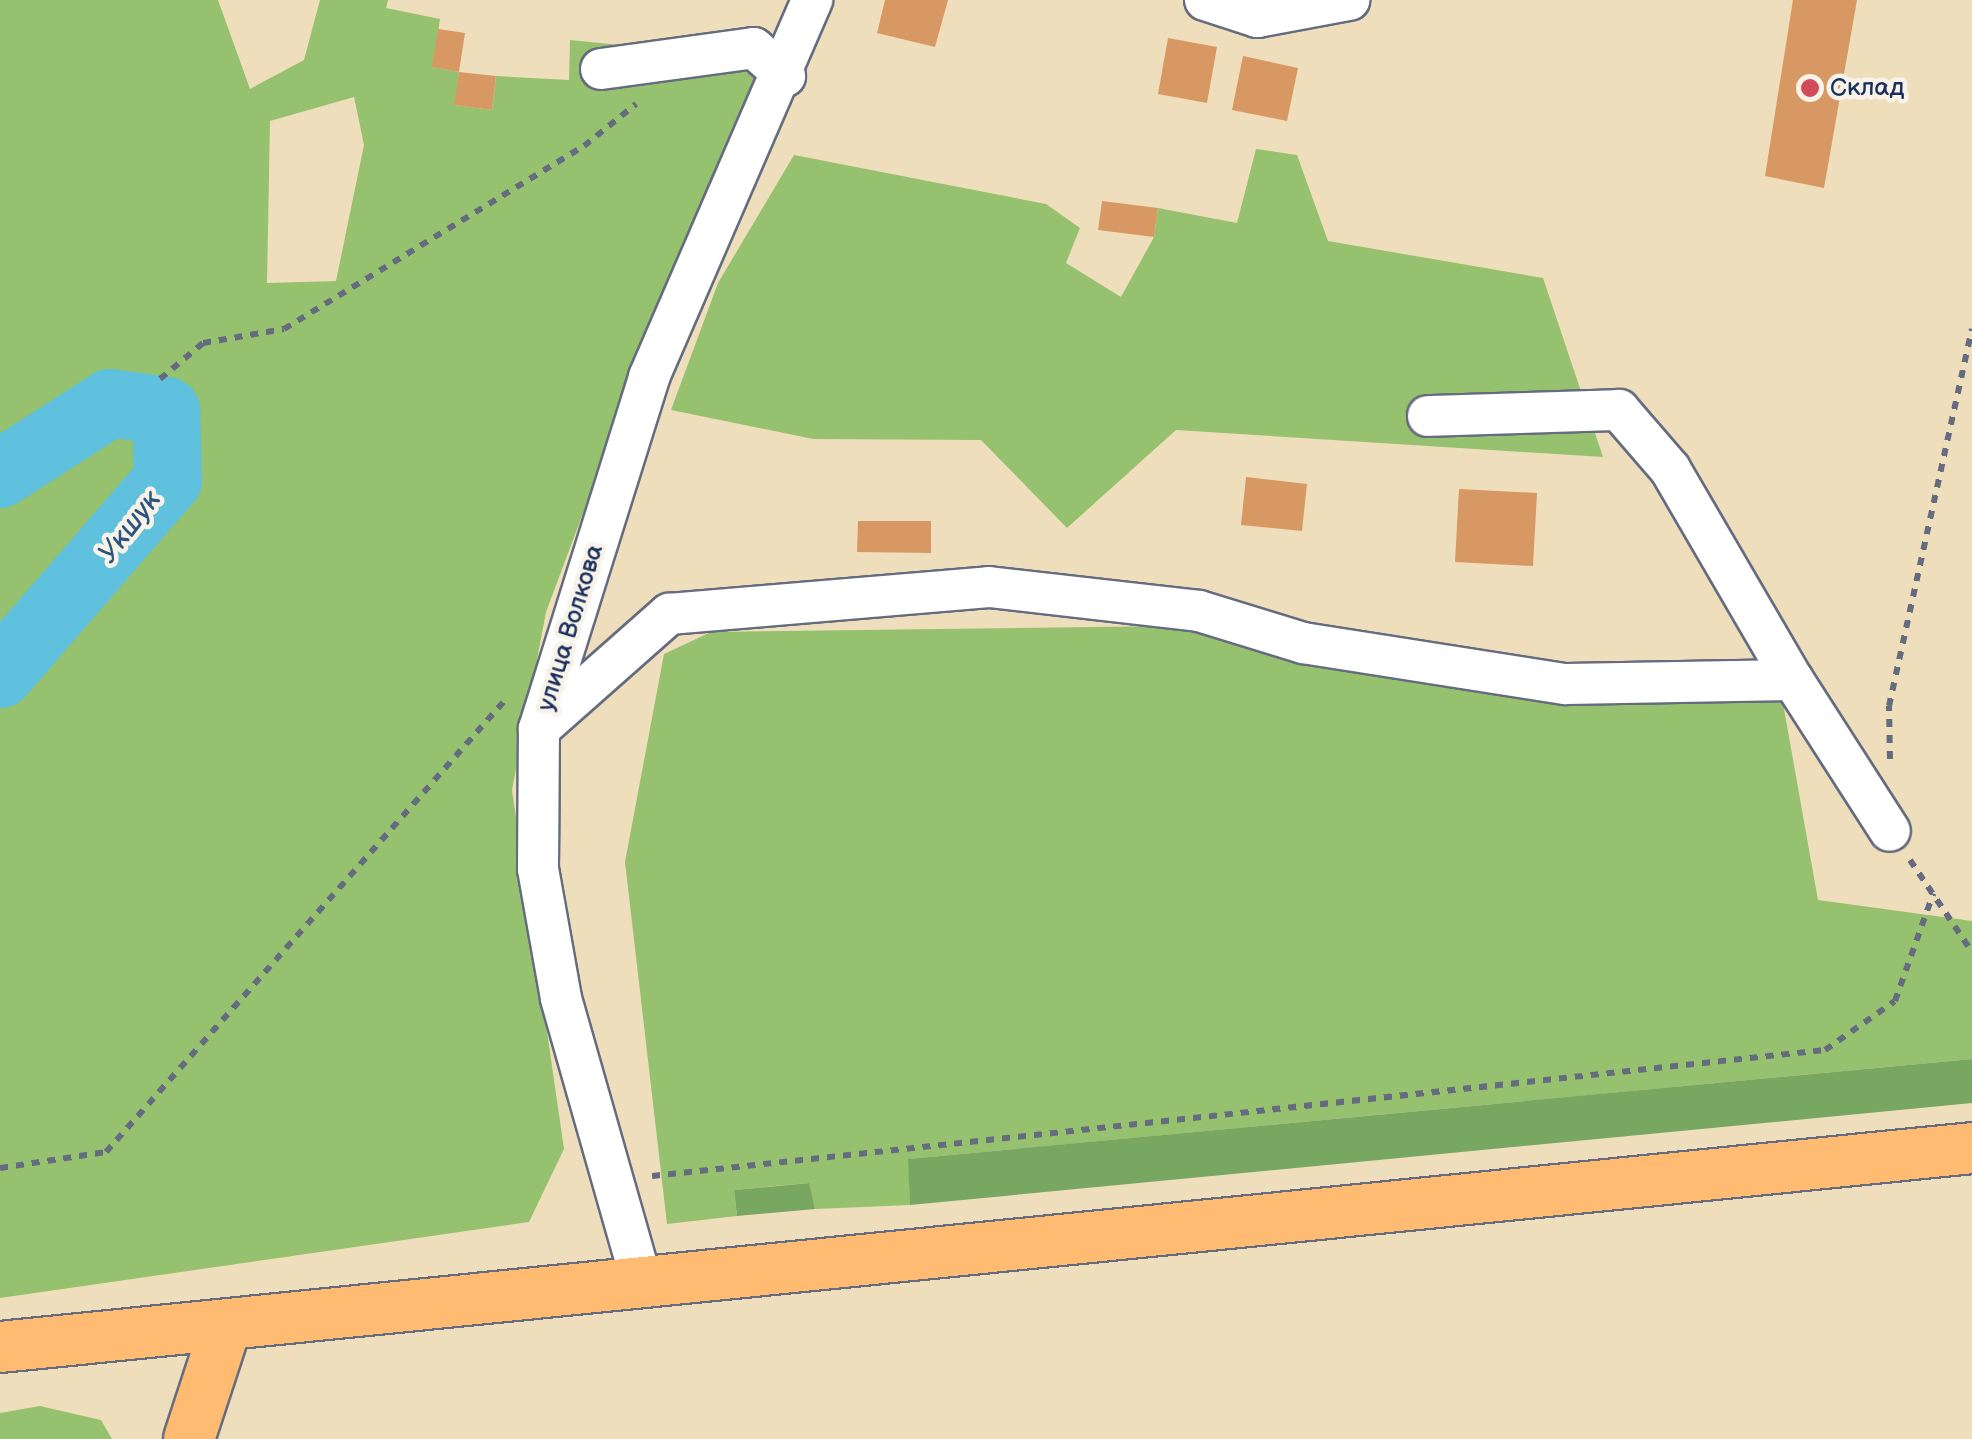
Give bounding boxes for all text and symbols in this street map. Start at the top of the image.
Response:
place label: Склад [1830,73,1904,103]
marker: Склад [1799,77,1821,99]
water label: Укшук [91,484,169,570]
street label: улица Волкова [531,541,611,715]

